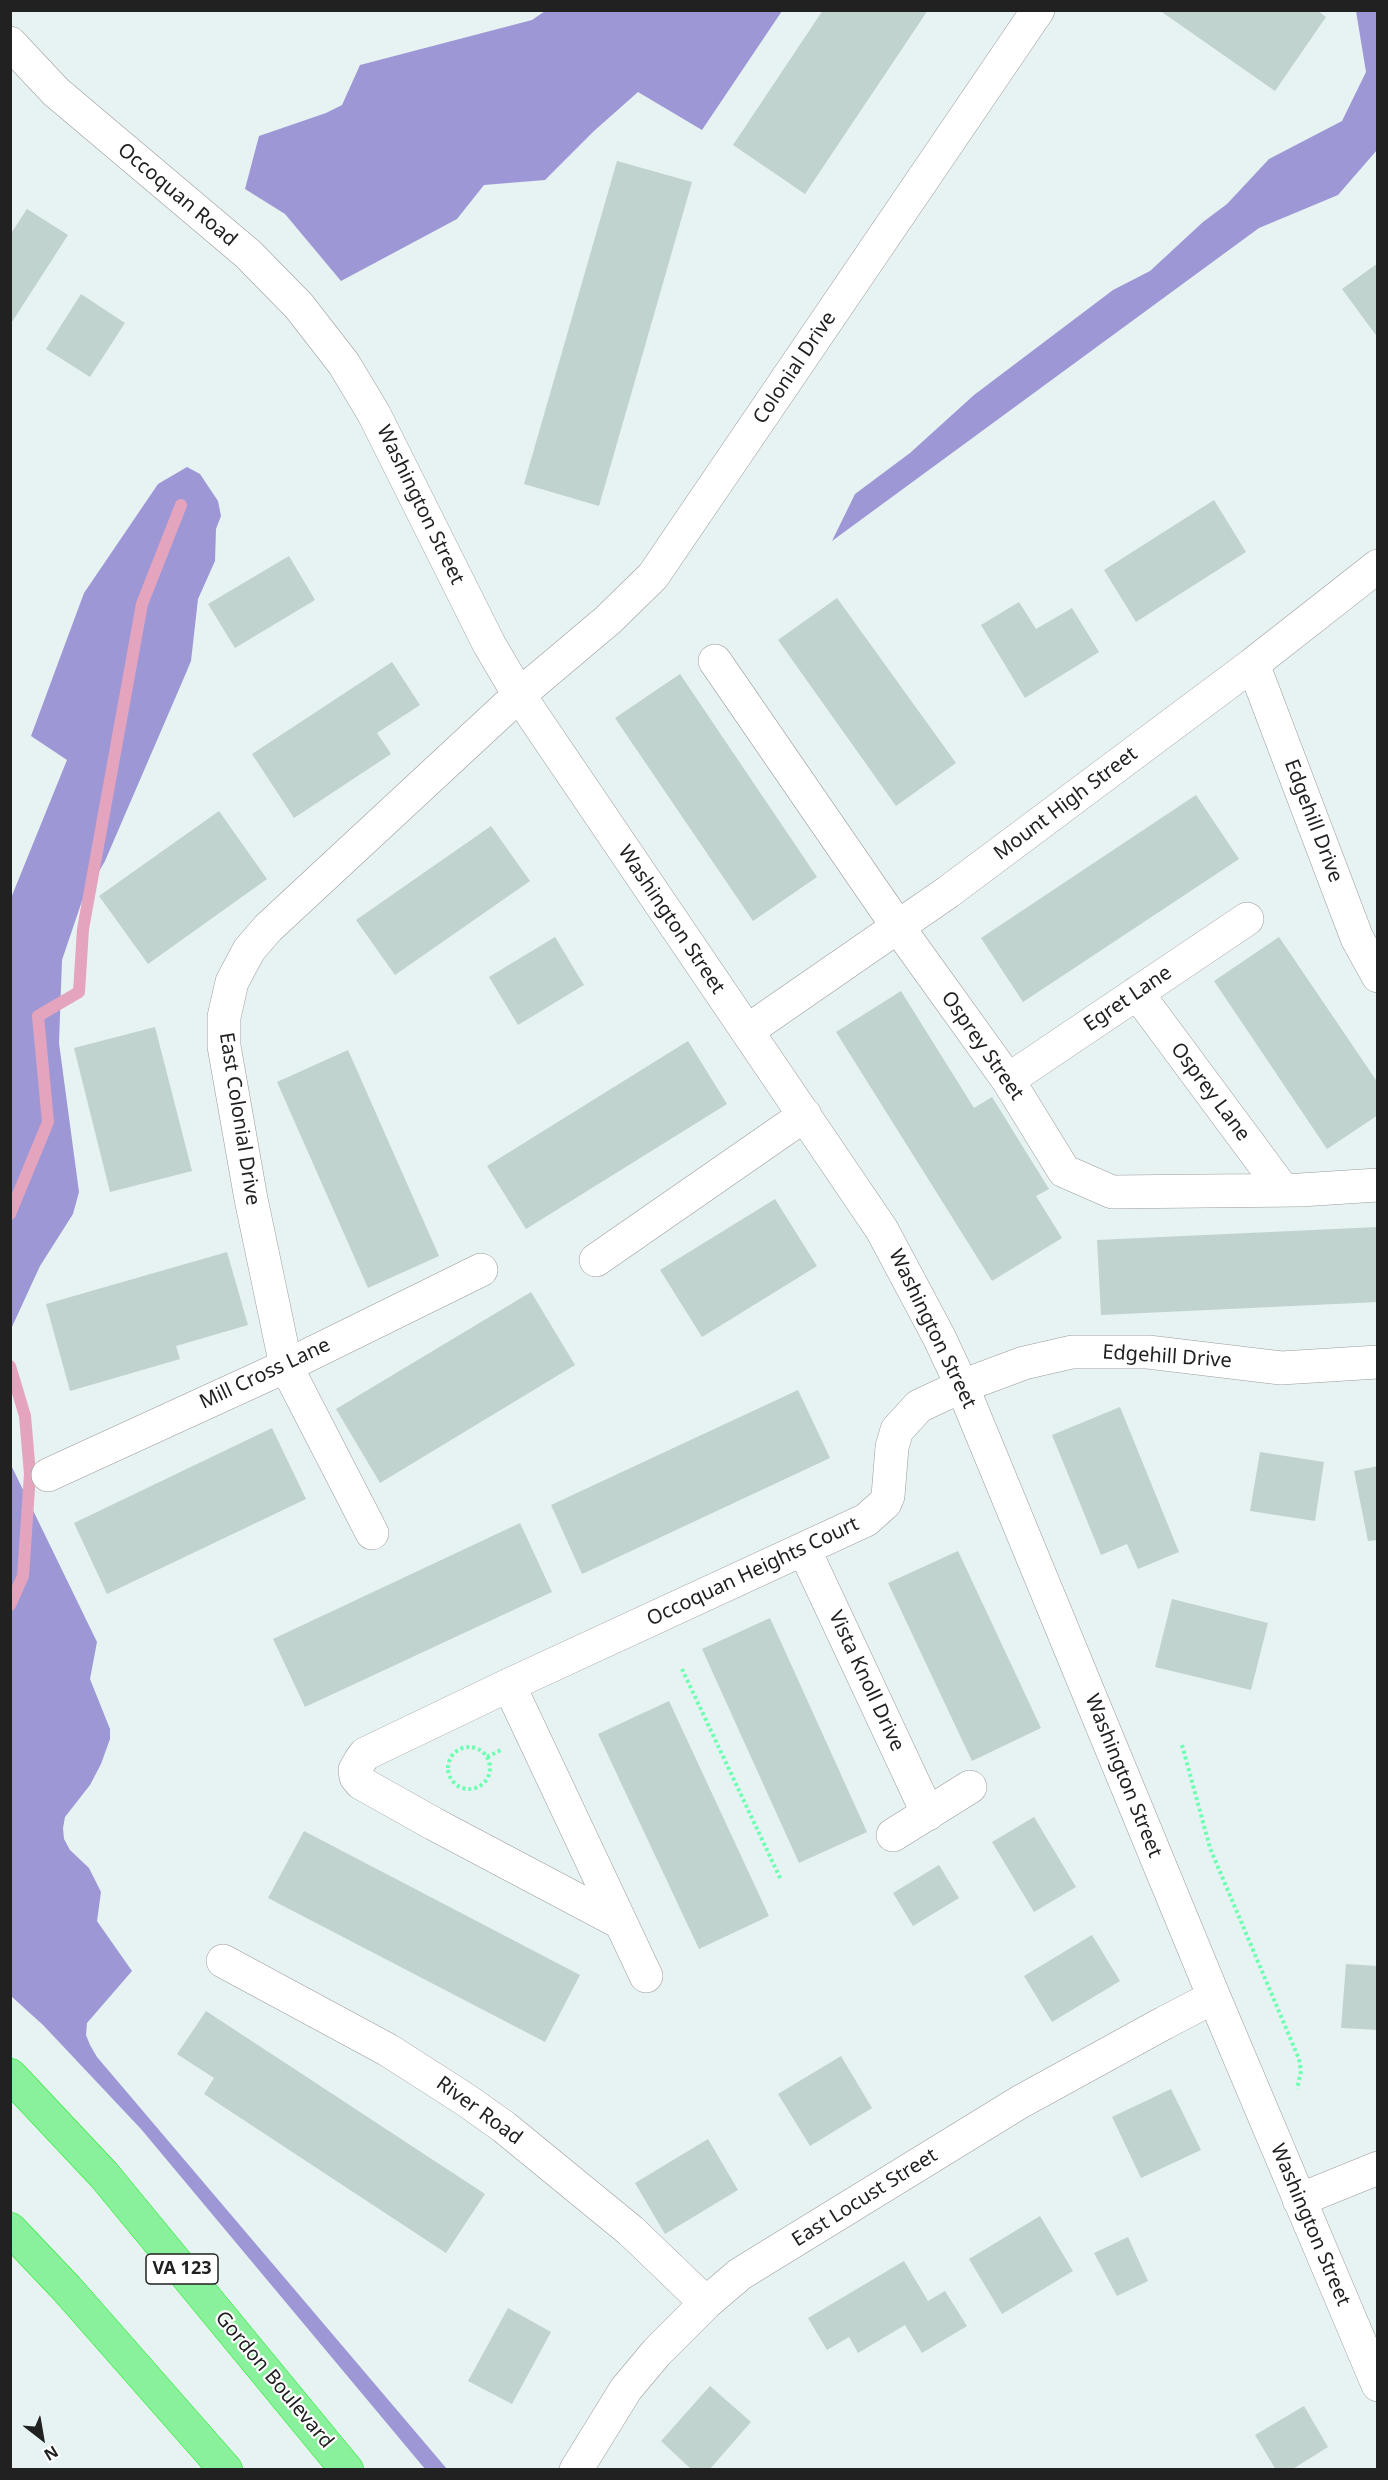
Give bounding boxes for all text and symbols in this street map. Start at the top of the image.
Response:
street label: Occoquan Road [112,138,242,252]
street label: Colonial Drive [749,307,841,429]
street label: Washington Street [371,422,469,588]
street label: Mount High Street [990,742,1142,866]
street label: Edgehill Drive [1279,756,1347,886]
street label: Washington Street [612,841,730,999]
street label: Egret Lane [1080,961,1176,1037]
street label: Osprey Street [936,987,1028,1105]
street label: East Colonial Drive [213,1031,265,1207]
street label: Osprey Lane [1165,1038,1255,1146]
street label: Washington Street [883,1246,981,1412]
street label: Mill Cross Lane [196,1333,334,1415]
street label: Edgehill Drive [1102,1341,1232,1373]
street label: Occoquan Heights Court [643,1512,863,1632]
street label: Vista Knoll Drive [823,1607,909,1755]
street label: Washington Street [1079,1691,1167,1861]
street label: River Road [431,2072,527,2150]
street label: Washington Street [1265,2140,1355,2310]
street label: East Locust Street [788,2144,942,2252]
road number: VA 123 [146,2254,218,2284]
street label: Gordon Boulevard [210,2307,338,2453]
north arrow [12,2408,72,2468]
text: N [40,2441,63,2466]

